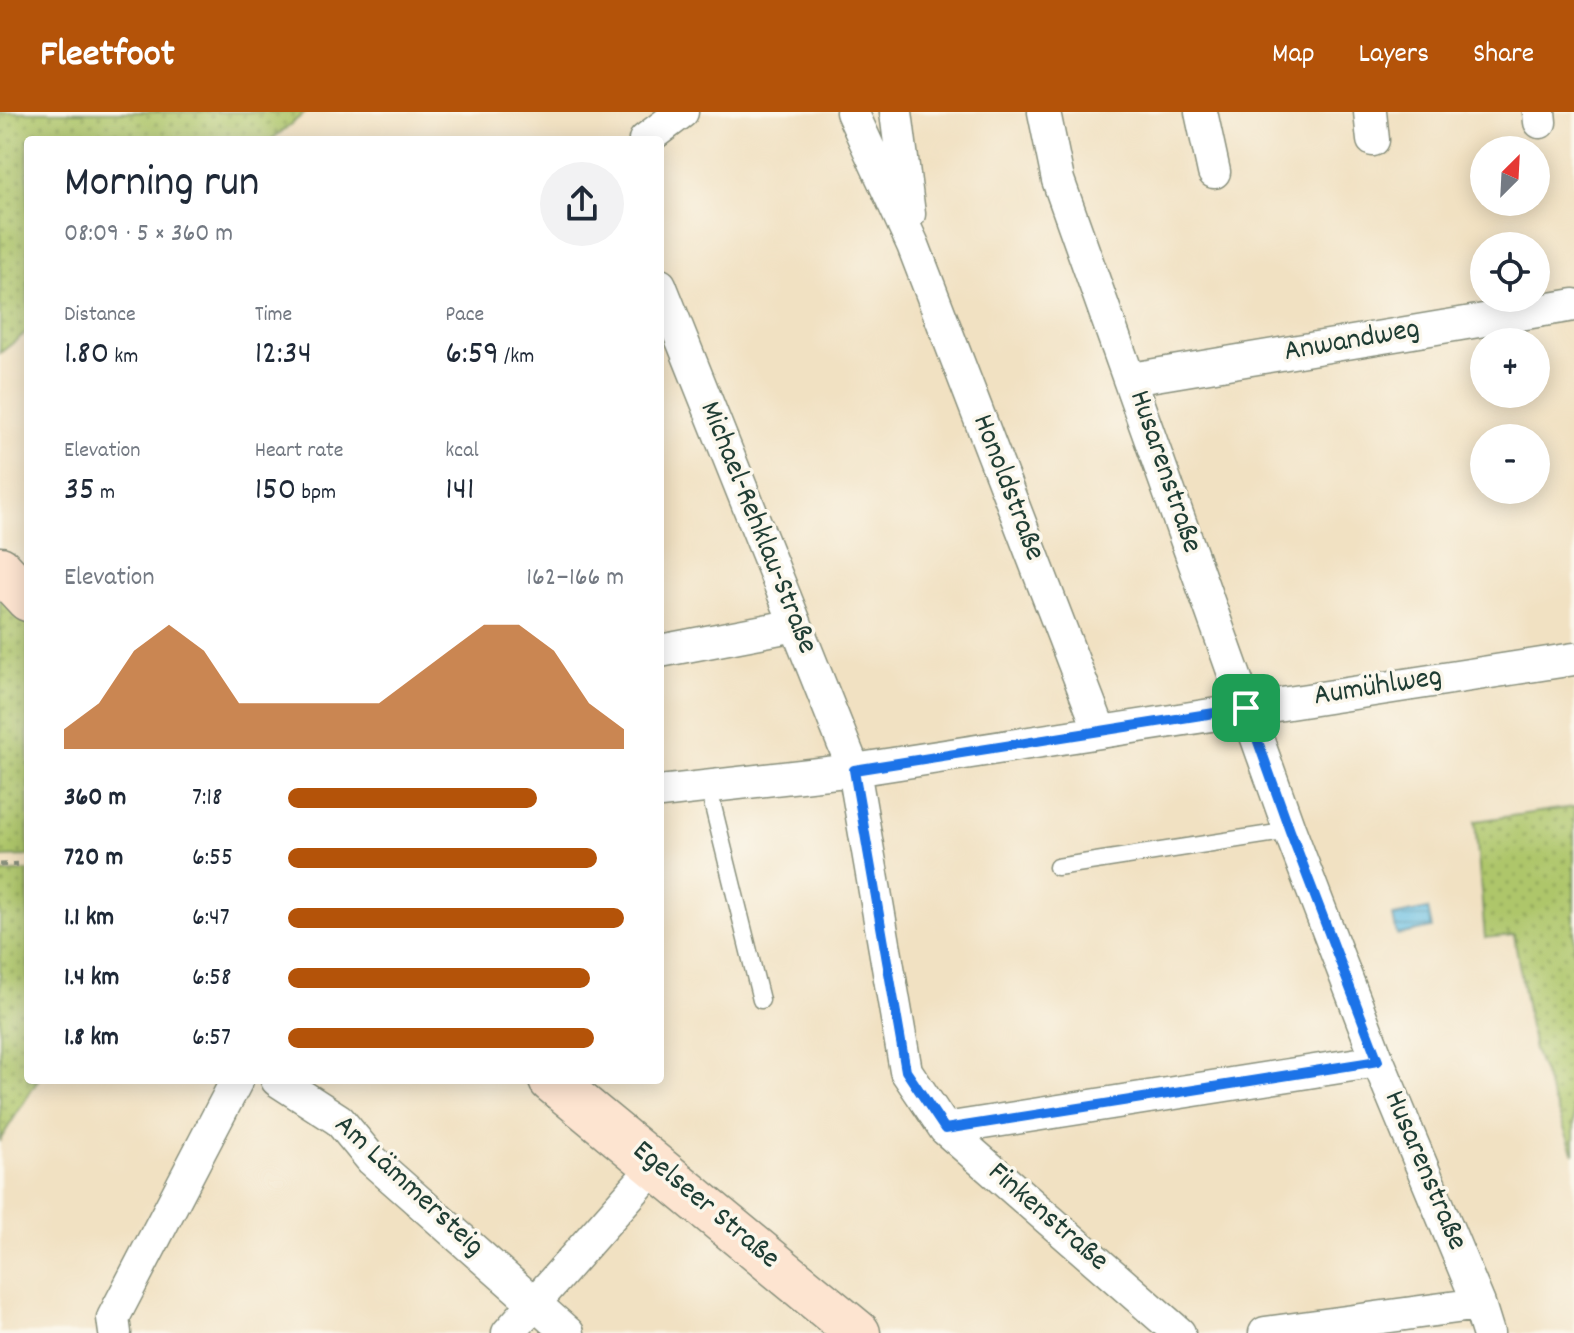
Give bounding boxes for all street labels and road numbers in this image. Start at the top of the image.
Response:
street label: Anwandweg [1281,309,1423,375]
street label: Husarenstraße [1116,385,1212,559]
street label: Michael-Rehklau-Straße [687,395,827,661]
street label: Honoldstraße [959,409,1055,567]
street label: Aumühlweg [1311,657,1445,719]
street label: Husarenstraße [1371,1085,1477,1257]
street label: Am Lämmersteig [323,1106,493,1268]
street label: Egelseer Straße [622,1131,788,1281]
street label: Finkenstraße [977,1153,1117,1283]

